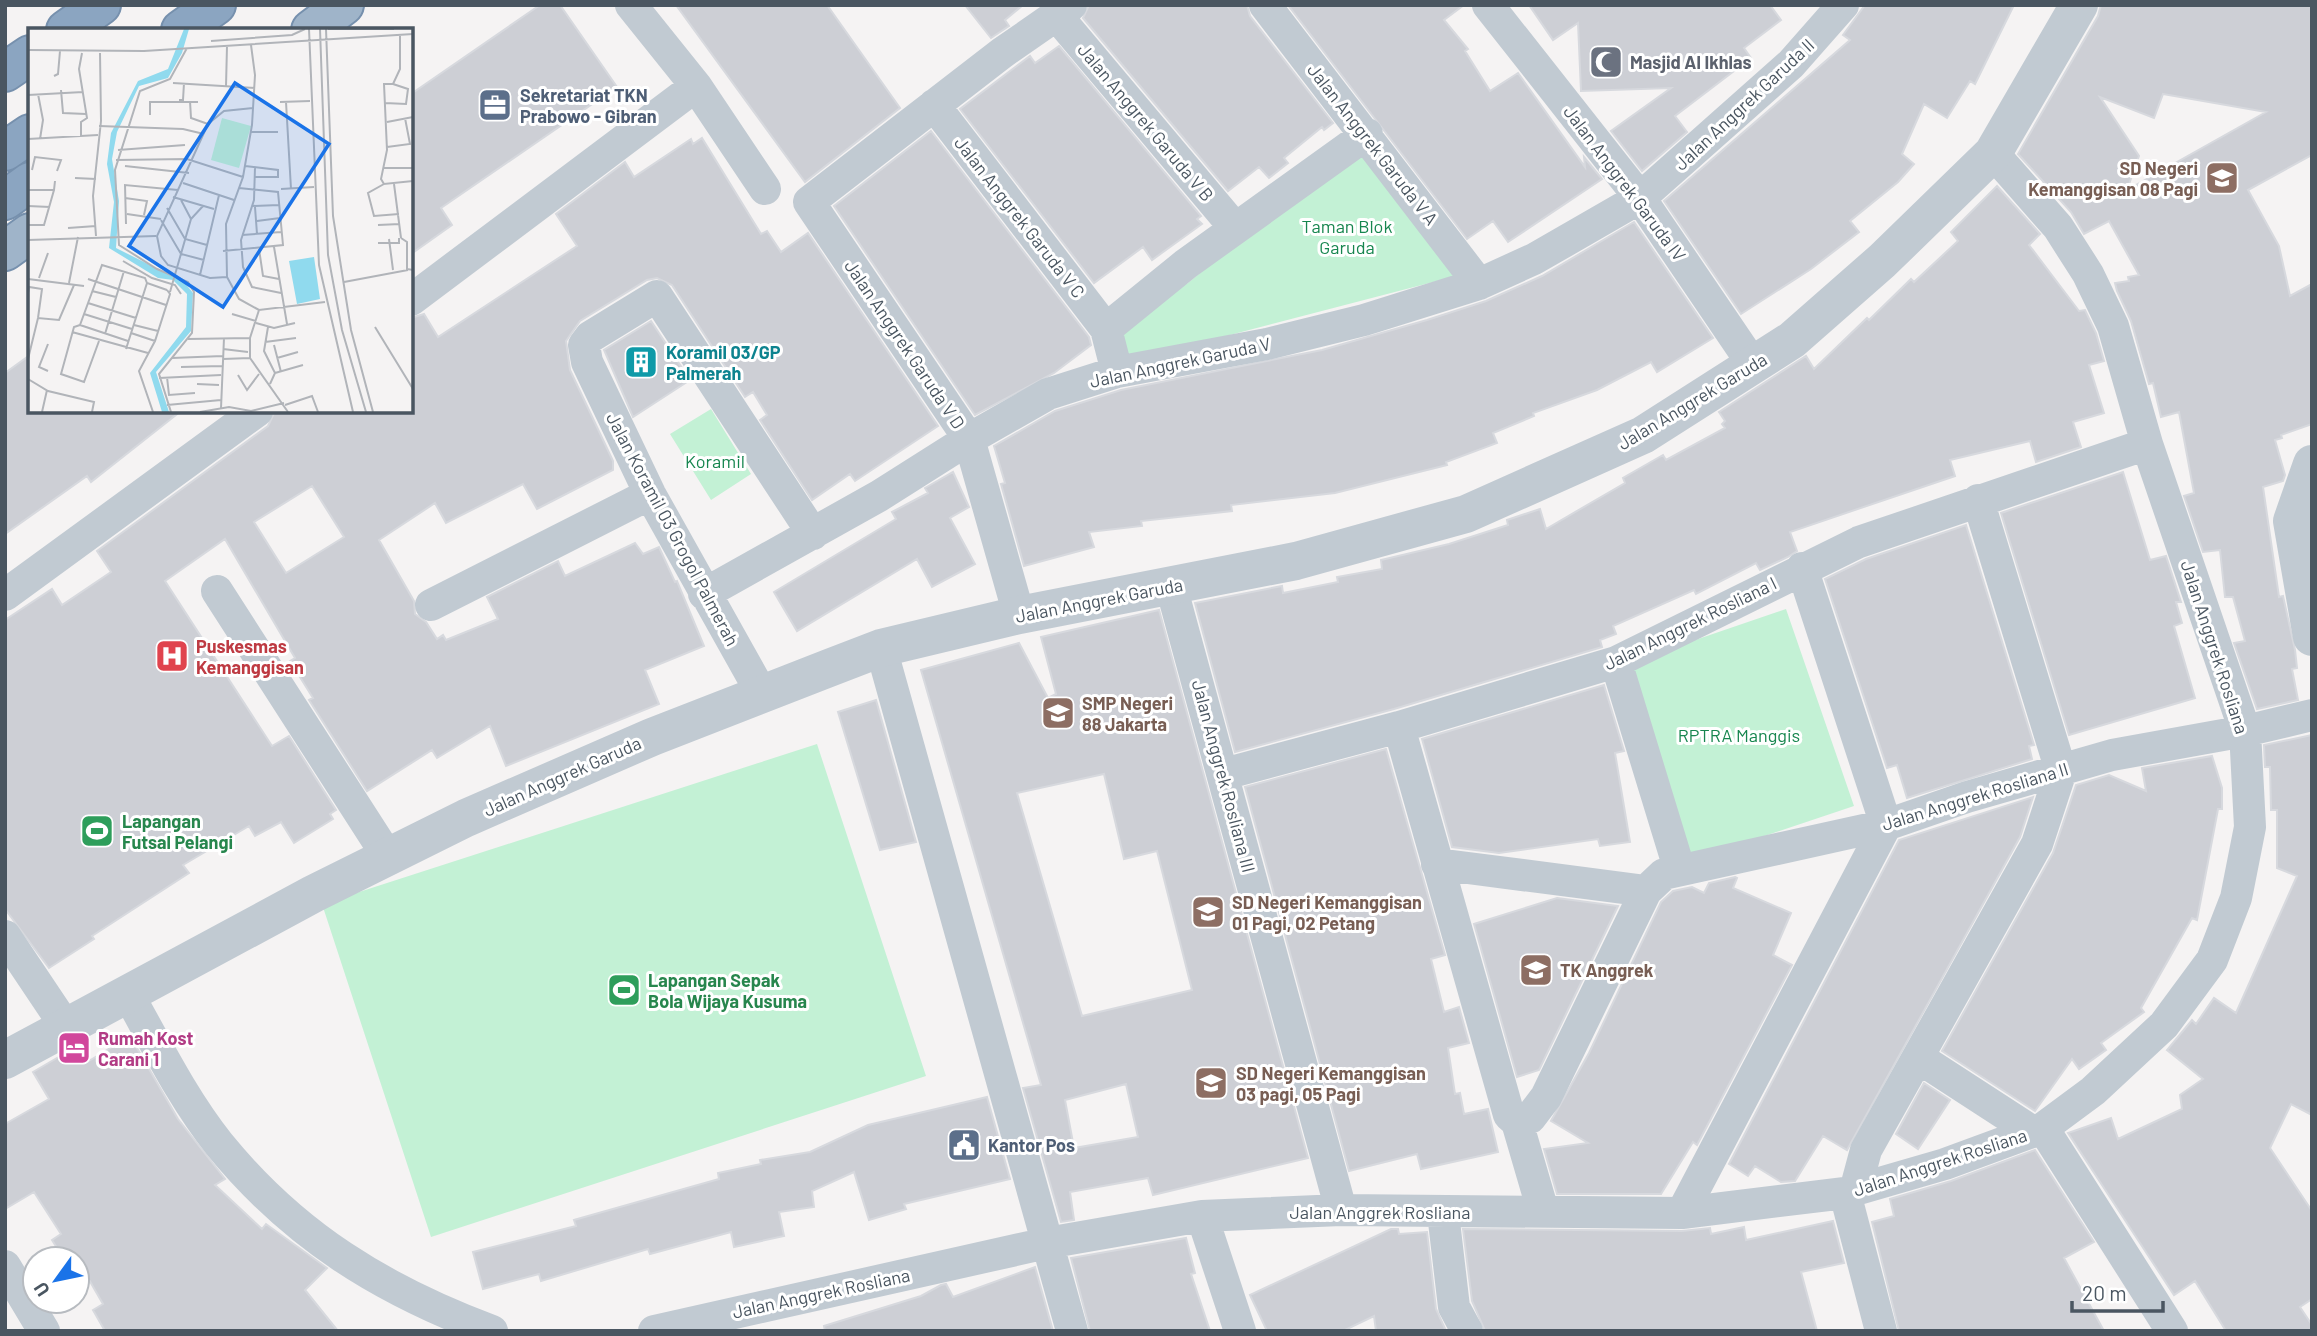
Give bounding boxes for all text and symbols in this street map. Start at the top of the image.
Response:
inset map [28,28,413,413]
street label: Jalan Anggrek Garuda II [1670,34,1818,174]
street label: Jalan Anggrek Garuda V B [1074,39,1218,205]
mosque icon: Masjid Al Ikhlas [1587,43,1625,81]
place label: Masjid Al Ikhlas [1630,51,1752,73]
street label: Jalan Anggrek Garuda V A [1303,59,1443,229]
place label: Sekretariat TKN Prabowo - Gibran [520,84,657,127]
office icon: Sekretariat TKN Prabowo - Gibran [476,86,514,124]
street label: Jalan Anggrek Garuda IV [1559,101,1691,265]
street label: Jalan Anggrek Garuda V C [950,132,1090,302]
place label: SD Negeri Kemanggisan 08 Pagi [2028,157,2198,200]
school or university icon: SD Negeri Kemanggisan 08 Pagi [2203,159,2241,197]
park label: Taman Blok Garuda [1302,215,1392,258]
street label: Jalan Anggrek Garuda V D [840,255,970,433]
street label: Jalan Anggrek Garuda V [1088,332,1273,392]
place label: Koramil 03/GP Palmerah [666,341,781,384]
building icon: Koramil 03/GP Palmerah [622,343,660,381]
street label: Jalan Anggrek Garuda [1613,348,1771,454]
street label: Jalan Koramil 03 Grogol Palmerah [602,409,744,649]
park label: Koramil [685,450,745,472]
street label: Jalan Anggrek Rosliana [2177,558,2253,736]
street label: Jalan Anggrek Rosliana I [1600,572,1780,674]
street label: Jalan Anggrek Garuda [1013,573,1185,627]
place label: Puskesmas Kemanggisan [196,635,304,678]
hospital icon: Puskesmas Kemanggisan [153,637,191,675]
street label: Jalan Anggrek Rosliana III [1188,677,1260,875]
place label: SMP Negeri 88 Jakarta [1082,692,1173,735]
school or university icon: SMP Negeri 88 Jakarta [1039,694,1077,732]
park label: RPTRA Manggis [1678,724,1800,746]
street label: Jalan Anggrek Garuda [480,731,644,821]
street label: Jalan Anggrek Rosliana II [1879,757,2071,835]
place label: Lapangan Futsal Pelangi [122,810,233,853]
sports icon: Lapangan Futsal Pelangi [78,812,116,850]
place label: SD Negeri Kemanggisan 01 Pagi, 02 Petang [1232,891,1422,934]
school or university icon: SD Negeri Kemanggisan 01 Pagi, 02 Petang [1189,893,1227,931]
school or university icon: TK Anggrek [1517,951,1555,989]
place label: TK Anggrek [1560,959,1654,981]
place label: Lapangan Sepak Bola Wijaya Kusuma [648,969,807,1012]
sports icon: Lapangan Sepak Bola Wijaya Kusuma [605,971,643,1009]
place label: Rumah Kost Carani 1 [98,1027,194,1070]
hotel icon: Rumah Kost Carani 1 [55,1029,93,1067]
place label: SD Negeri Kemanggisan 03 pagi, 05 Pagi [1236,1062,1426,1105]
school or university icon: SD Negeri Kemanggisan 03 pagi, 05 Pagi [1192,1064,1230,1102]
street label: Jalan Anggrek Rosliana [1851,1124,2029,1200]
public building icon: Kantor Pos [945,1126,983,1164]
place label: Kantor Pos [988,1134,1075,1156]
street label: Jalan Anggrek Rosliana [1289,1201,1471,1223]
north arrow [21,1245,91,1315]
street label: Jalan Anggrek Rosliana [730,1263,912,1323]
scale bar [2072,1270,2163,1314]
text: U [28,1278,54,1301]
text: 20 m [2082,1280,2127,1305]

